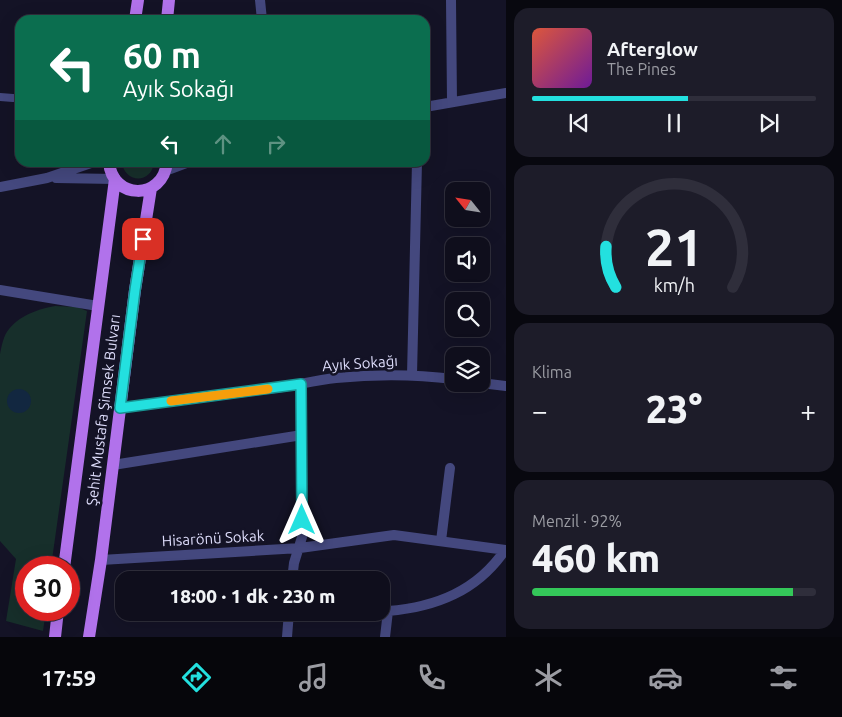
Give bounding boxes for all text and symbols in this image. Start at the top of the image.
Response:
icon: left [40,35,105,100]
text: 60 m [123,35,201,75]
text: Afterglow [607,38,698,60]
text: The Pines [607,60,676,78]
text: Ayık Sokağı [123,76,234,101]
icon: previous [565,109,593,137]
icon: pause [660,109,688,137]
icon: next [755,109,783,137]
icon: left [156,130,184,158]
icon: ahead [209,130,237,158]
icon: right [262,130,290,158]
north arrow [445,182,490,228]
map controls [445,182,490,392]
pin [122,218,164,260]
text: 21 [645,218,703,276]
icon: arrive [129,225,157,253]
button: sound [445,237,490,282]
text: km/h [653,275,695,295]
button: search [445,292,490,337]
street label: Şehit Mustafa Şimsek Bulvarı [83,313,123,507]
button: layers [445,347,490,392]
street label: Ayık Sokağı [322,352,398,374]
text: Klima [532,363,572,381]
text: 23° [646,388,702,430]
text: − [532,395,548,426]
text: + [800,395,816,426]
position arrow [275,493,327,545]
text: Menzil · 92% [532,512,622,530]
street label: Hisarönü Sokak [161,527,265,549]
text: 460 km [532,537,660,579]
speed limit sign: 30 [15,556,80,621]
text: 18:00 · 1 dk · 230 m [170,585,335,607]
icon: directions [179,660,214,695]
icon: music [296,660,331,695]
icon: phone [414,660,449,695]
icon: climate [531,660,566,695]
icon: car [648,660,683,695]
icon: filters [766,660,801,695]
text: 17:59 [41,665,96,690]

